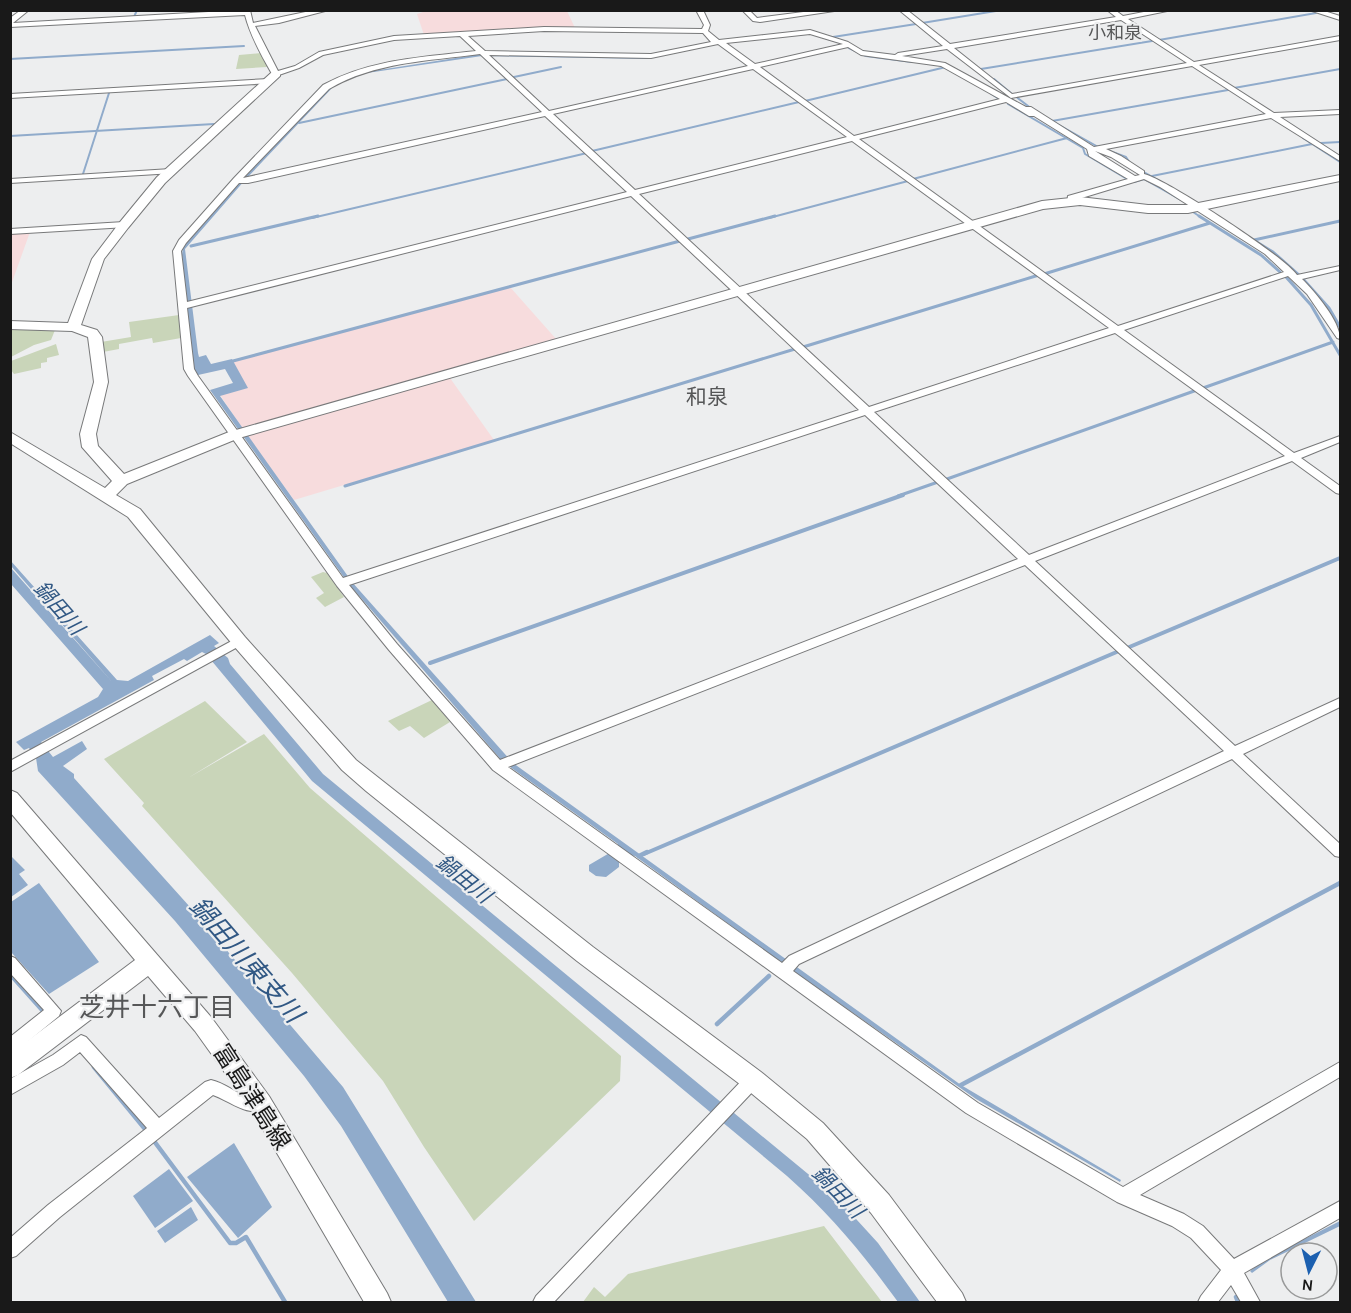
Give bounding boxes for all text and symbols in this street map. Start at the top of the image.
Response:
district label: 小和泉 [1088,22,1142,44]
district label: 和泉 [686,385,728,409]
water label: 鍋田川 [29,576,90,641]
water label: 鍋田川 [432,850,498,909]
water label: 鍋田川東支川 [183,891,311,1031]
district label: 芝井十六丁目 [79,992,235,1023]
street label: 富島津島線 [208,1039,296,1155]
water label: 鍋田川 [807,1161,870,1224]
north arrow [1279,1241,1339,1301]
text: N [1301,1275,1314,1295]

